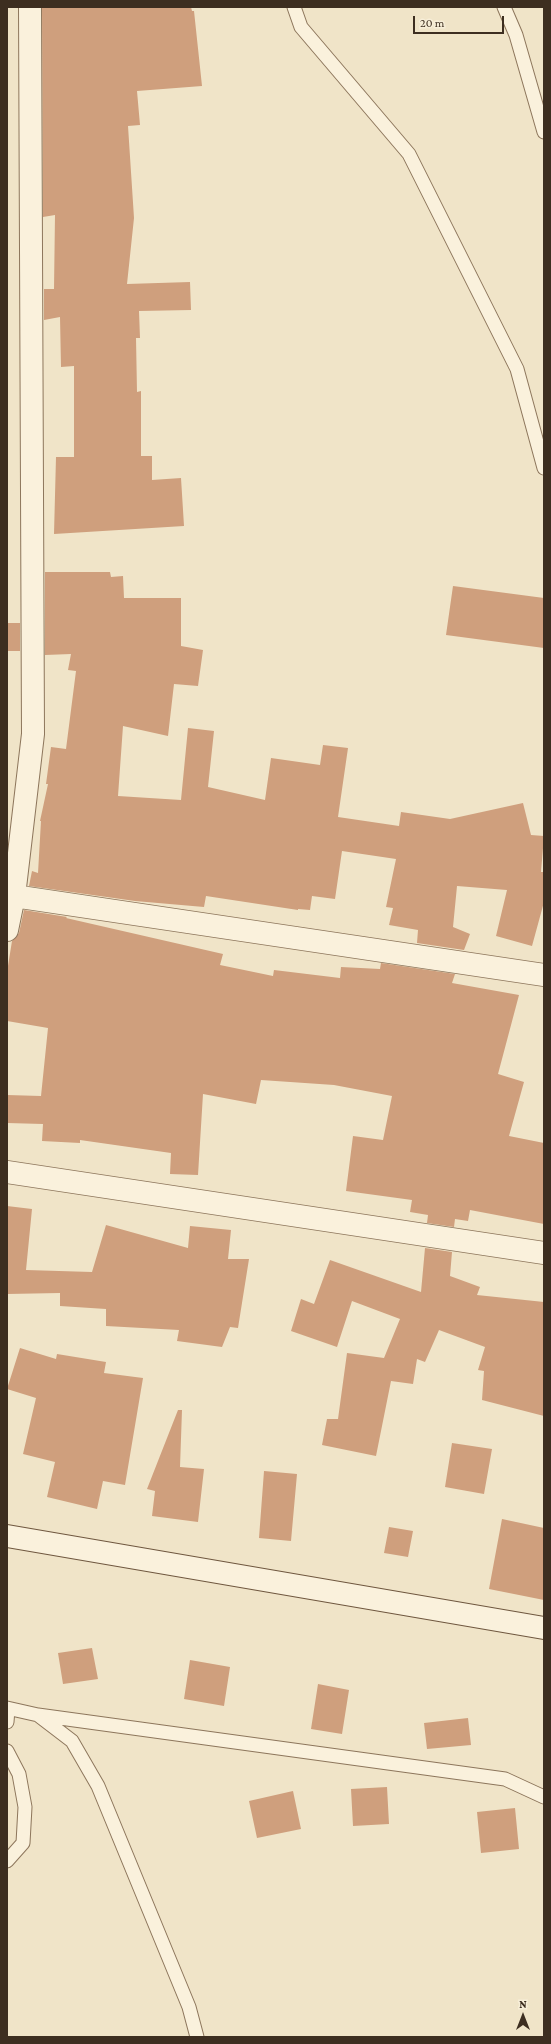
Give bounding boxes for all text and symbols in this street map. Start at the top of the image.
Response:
scale bar [415,8,506,34]
text: 20 m [420,16,444,30]
north arrow [503,1996,543,2036]
text: N [519,1998,527,2010]

